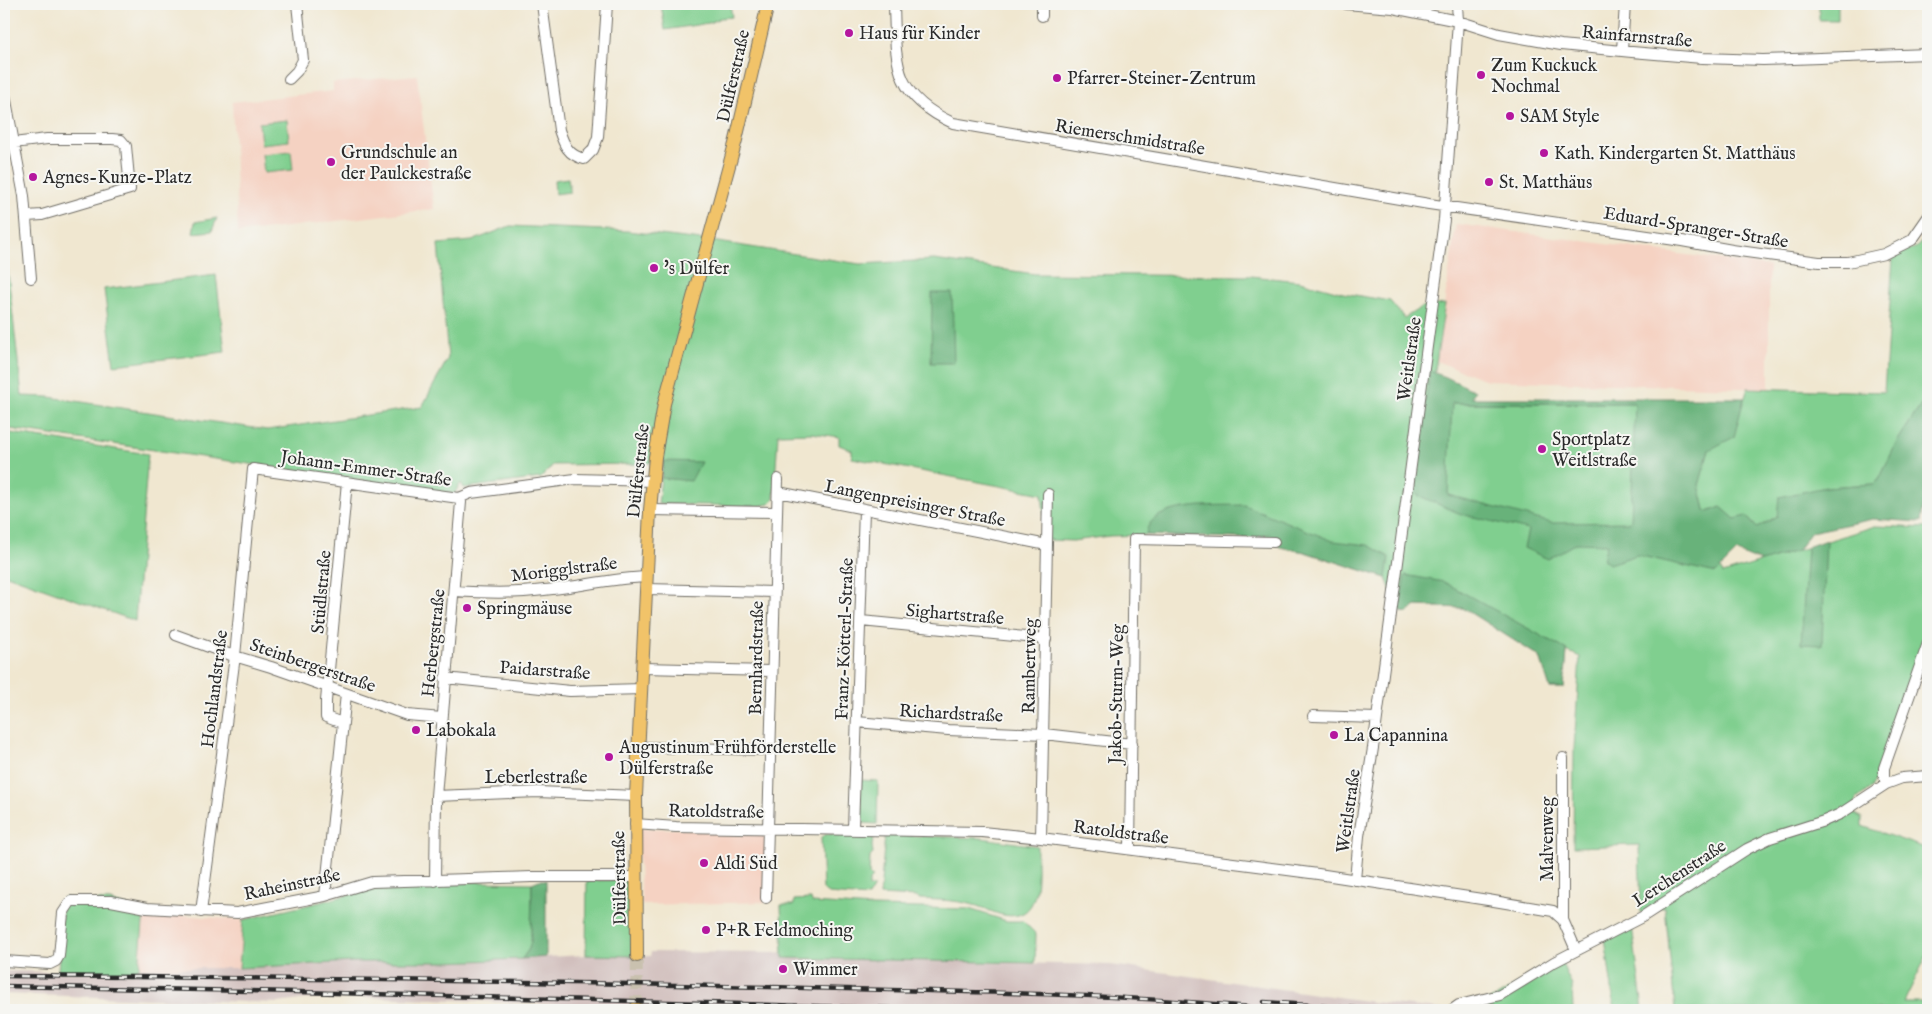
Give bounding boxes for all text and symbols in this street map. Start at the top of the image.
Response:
street label: Rainfarnstraße [1581,21,1693,54]
place label: Haus für Kinder [859,23,981,46]
marker: Haus für Kinder [843,27,855,39]
street label: Dülferstraße [713,28,756,125]
place label: Zum Kuckuck Nochmal [1491,55,1597,99]
place label: Pfarrer-Steiner-Zentrum [1067,68,1256,91]
marker: Zum Kuckuck Nochmal [1475,69,1487,81]
marker: Pfarrer-Steiner-Zentrum [1051,72,1063,84]
place label: SAM Style [1520,106,1599,129]
marker: SAM Style [1504,110,1516,122]
street label: Riemerschmidstraße [1053,115,1206,162]
place label: Grundschule an der Paulckestraße [341,142,472,186]
place label: Kath. Kindergarten St. Matthäus [1554,143,1796,166]
marker: Kath. Kindergarten St. Matthäus [1538,147,1550,159]
marker: Grundschule an der Paulckestraße [325,156,337,168]
place label: Agnes-Kunze-Platz [42,167,192,190]
marker: Agnes-Kunze-Platz [27,171,39,183]
place label: St. Matthäus [1499,172,1592,195]
marker: St. Matthäus [1483,176,1495,188]
street label: Eduard-Spranger-Straße [1602,202,1790,254]
place label: 's Dülfer [664,258,730,281]
marker: 's Dülfer [648,262,660,274]
street label: Weitlstraße [1393,316,1428,403]
street label: Dülferstraße [623,423,656,519]
place label: Sportplatz Weitlstraße [1552,429,1637,473]
marker: Sportplatz Weitlstraße [1536,443,1548,455]
street label: Johann-Emmer-Straße [277,446,453,493]
street label: Langenpreisinger Straße [822,476,1007,533]
street label: Stüdlstraße [307,549,338,635]
street label: Morigglstraße [510,553,619,588]
street label: Franz-Kötterl-Straße [831,558,860,721]
street label: Herbergstraße [417,588,452,698]
place label: Springmäuse [477,598,572,621]
street label: Sighartstraße [905,600,1005,631]
street label: Bernhardstraße [745,601,770,715]
marker: Springmäuse [461,602,473,614]
street label: Rambertweg [1018,618,1043,714]
street label: Jakob-Sturm-Weg [1105,624,1130,766]
street label: Hochlandstraße [197,629,234,749]
street label: Steinbergerstraße [247,634,378,699]
street label: Paidarstraße [499,657,591,686]
street label: Richardstraße [898,700,1003,729]
place label: Labokala [426,720,496,743]
marker: Labokala [410,724,422,736]
place label: La Capannina [1344,725,1448,748]
marker: La Capannina [1328,729,1340,741]
place label: Augustinum Frühförderstelle Dülferstraße [618,737,836,781]
marker: Augustinum Frühförderstelle Dülferstraße [603,751,615,763]
street label: Leberlestraße [484,767,588,790]
street label: Weitlstraße [1332,768,1367,855]
street label: Malvenweg [1537,796,1560,881]
street label: Ratoldstraße [668,800,764,825]
street label: Ratoldstraße [1072,816,1170,851]
street label: Dülferstraße [608,831,633,925]
street label: Lerchenstraße [1629,835,1731,913]
place label: Aldi Süd [713,853,778,876]
marker: Aldi Süd [698,857,710,869]
street label: Raheinstraße [242,864,343,907]
place label: P+R Feldmoching [716,920,853,943]
marker: P+R Feldmoching [700,924,712,936]
place label: Wimmer [793,959,858,982]
marker: Wimmer [777,963,789,975]

